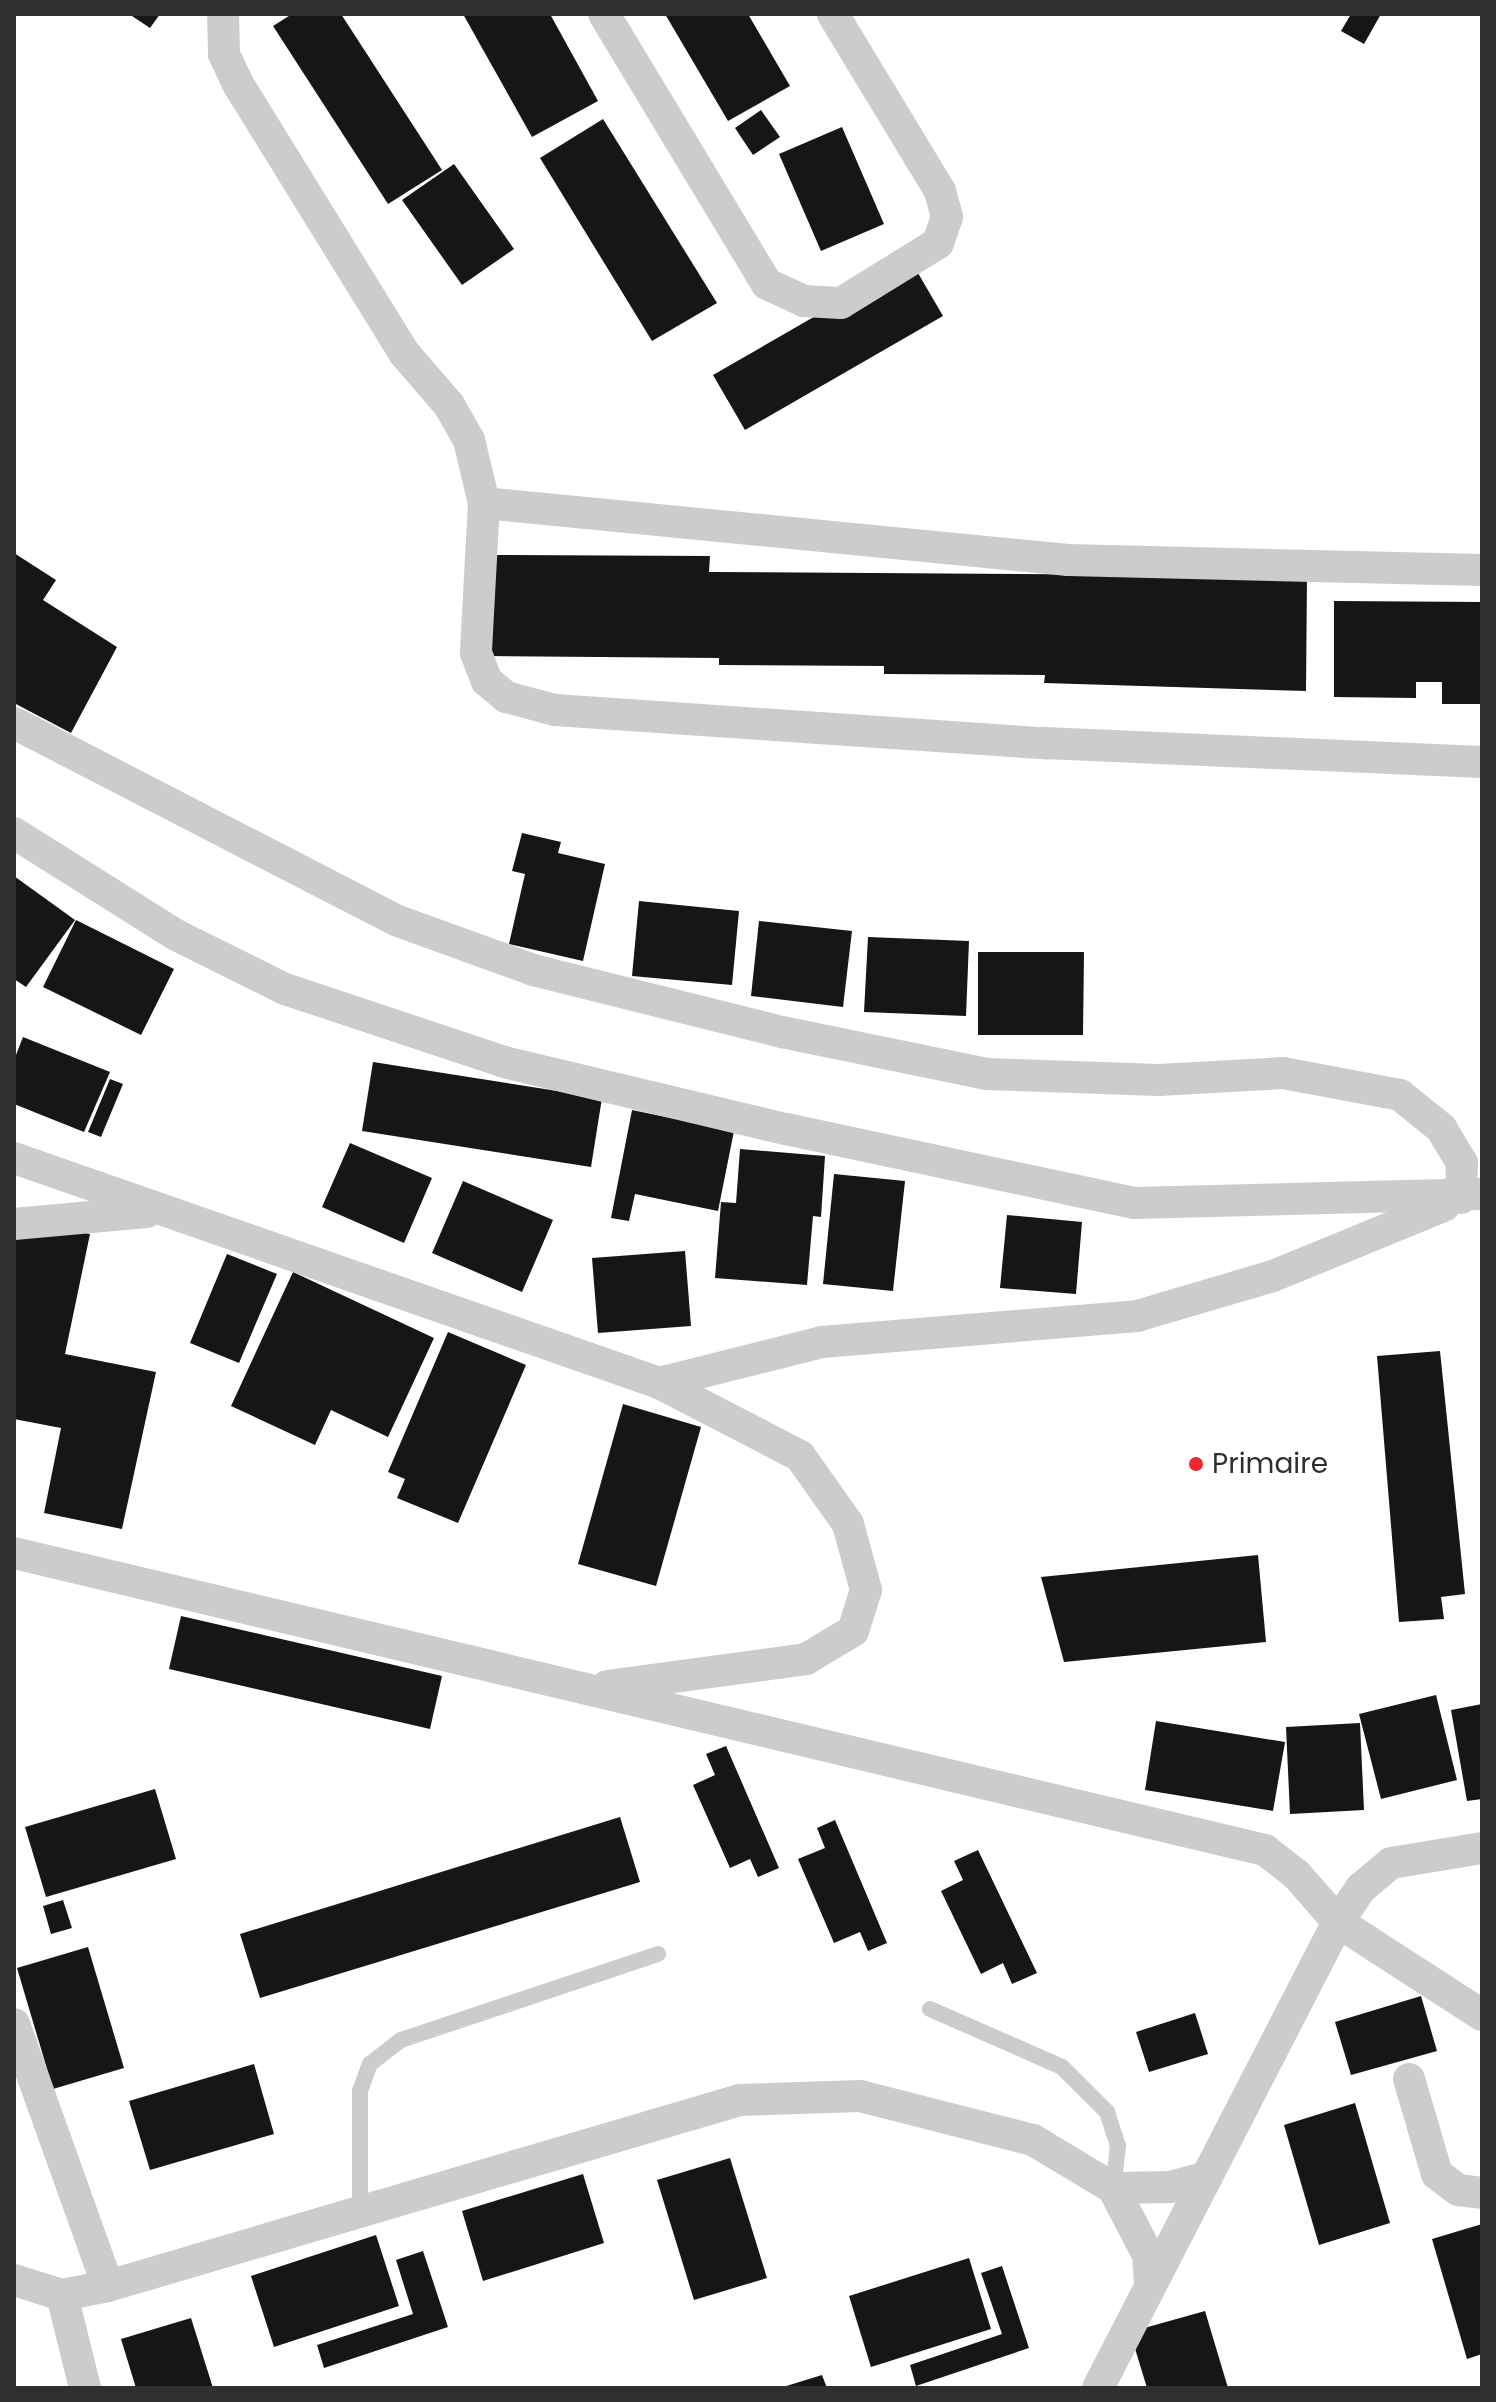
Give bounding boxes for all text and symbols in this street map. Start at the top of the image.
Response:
place label: Primaire [1212,1447,1328,1481]
marker: Primaire [1187,1455,1205,1473]

